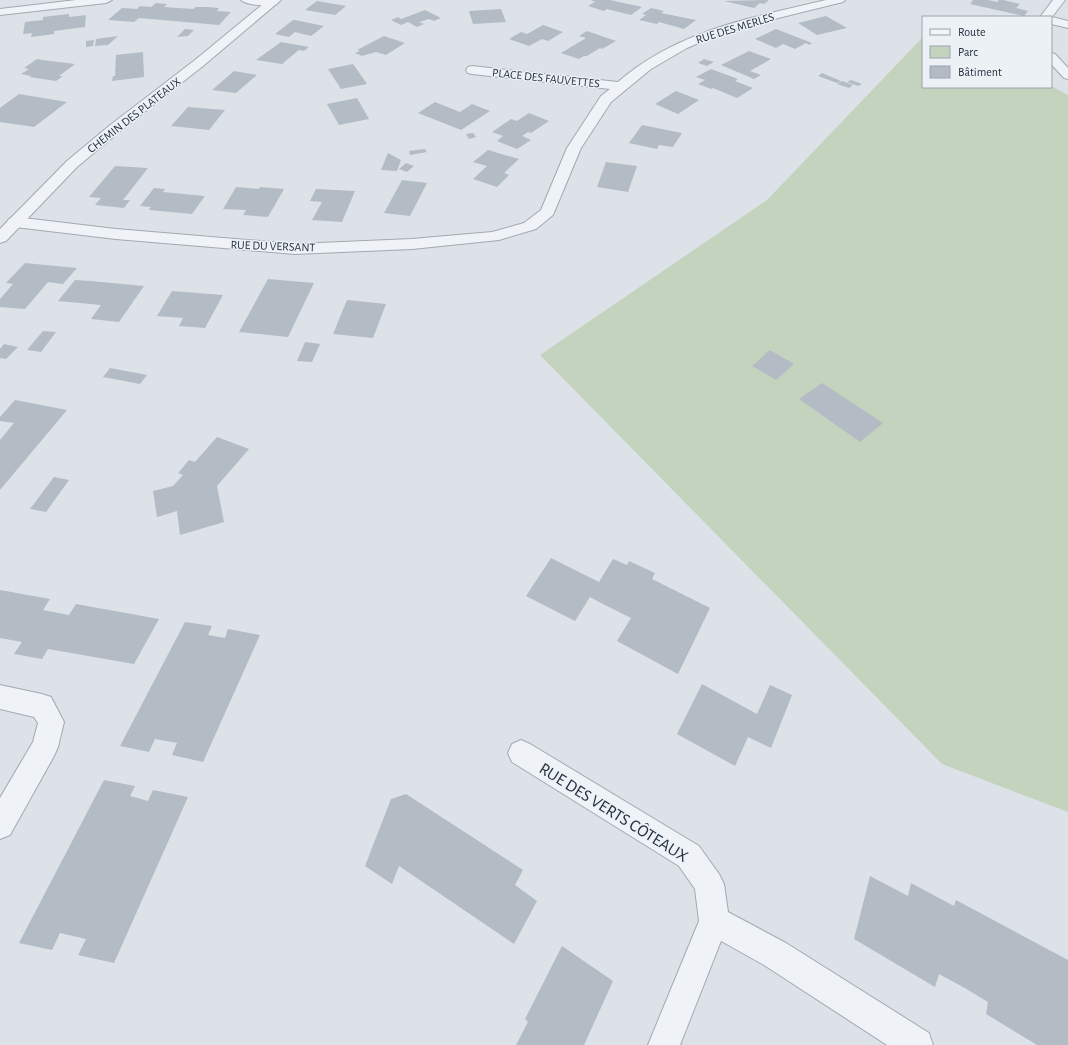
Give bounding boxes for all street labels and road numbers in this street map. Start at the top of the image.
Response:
street label: RUE DES MERLES [694,10,776,46]
street label: PLACE DES FAUVETTES [492,66,601,90]
street label: CHEMIN DES PLATEAUX [85,75,183,155]
street label: RUE DU VERSANT [230,239,316,253]
street label: RUE DES VERTS CÔTEAUX [536,759,692,865]

